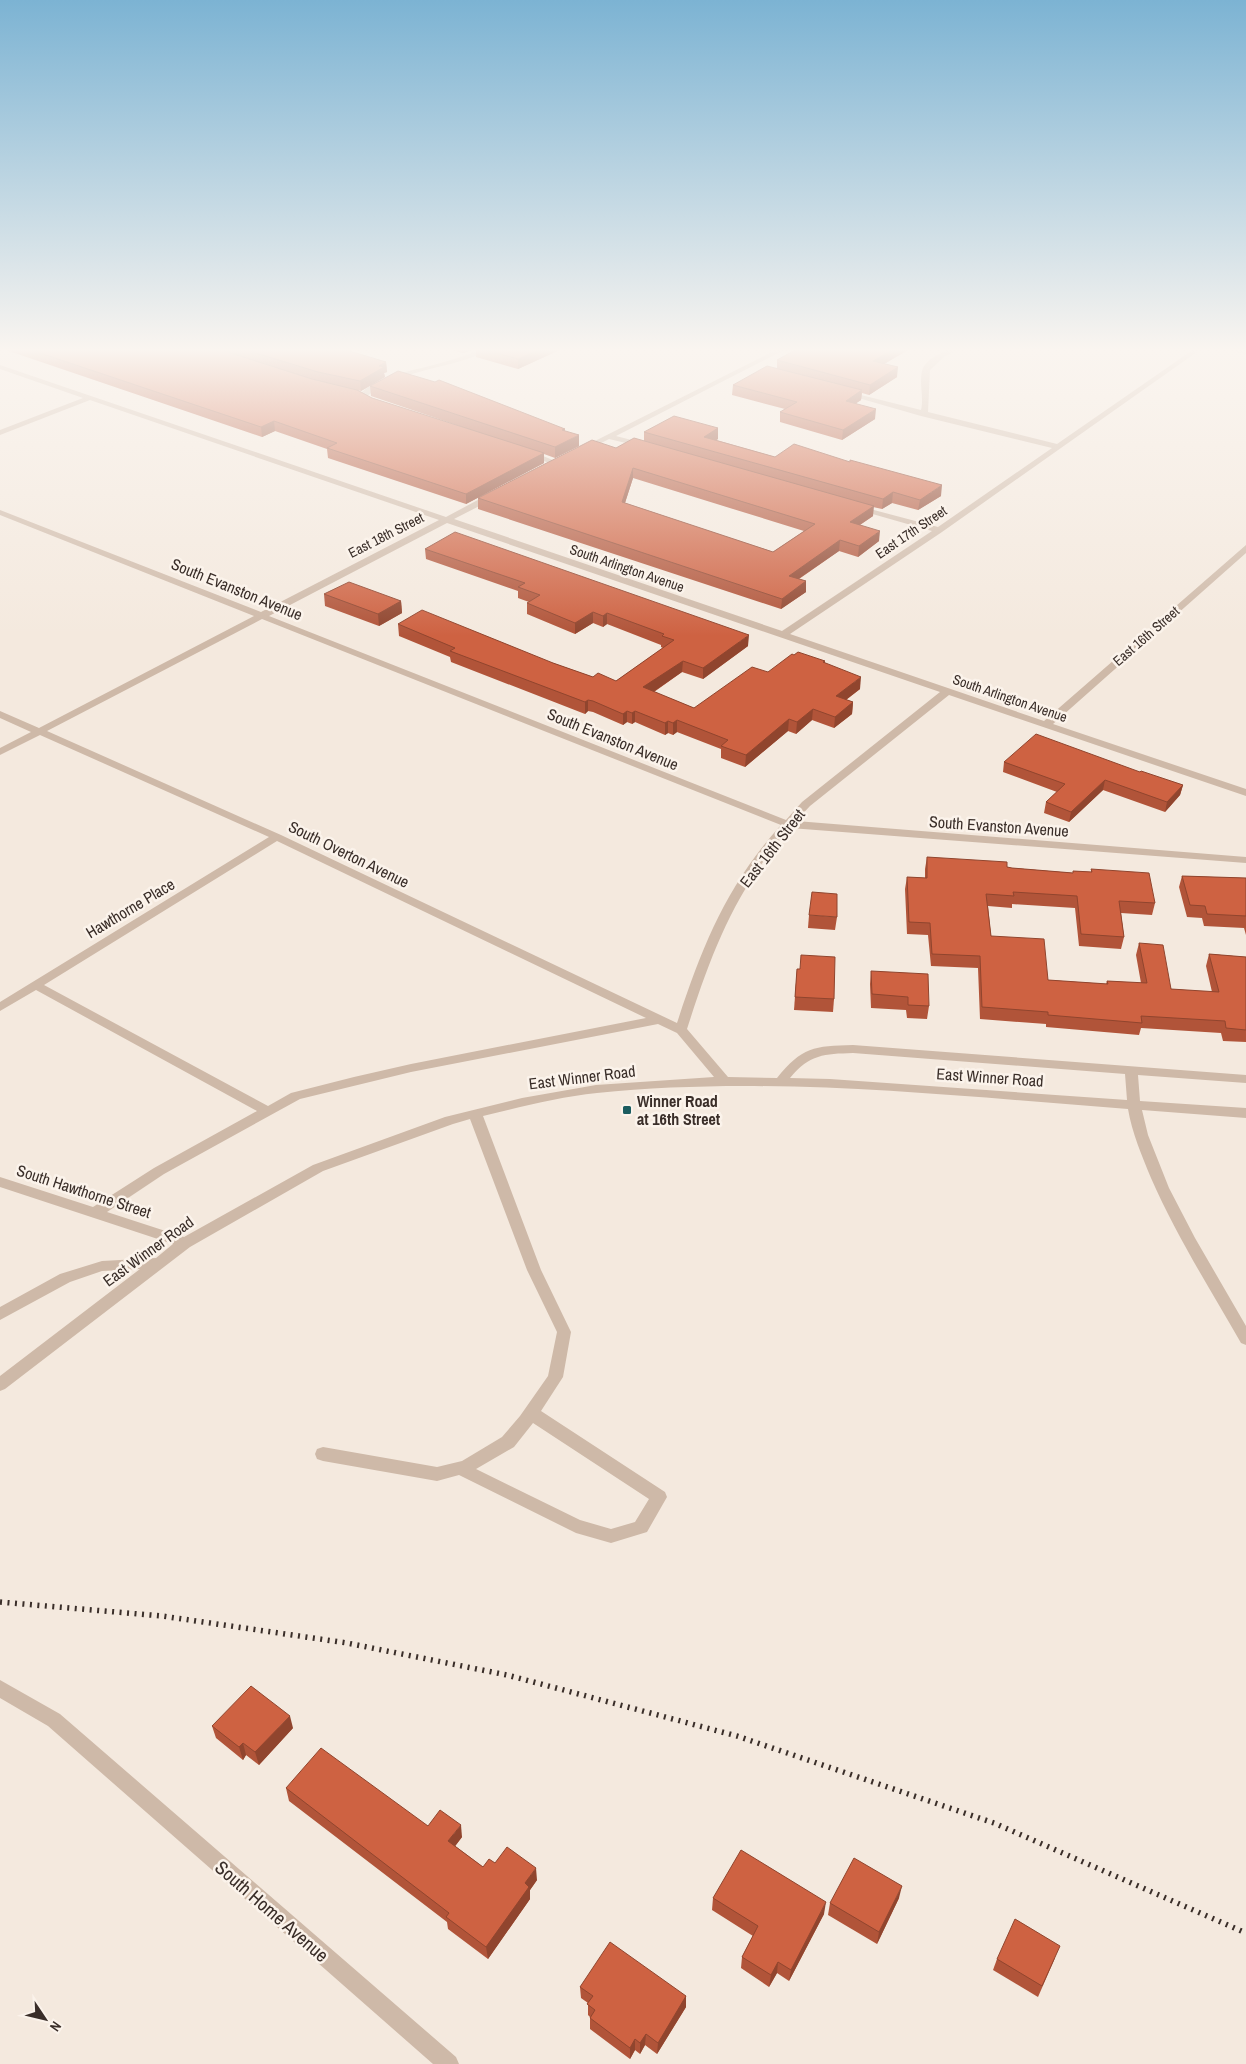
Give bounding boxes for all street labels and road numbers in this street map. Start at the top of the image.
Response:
street label: East 17th Street [872,502,950,562]
street label: East 18th Street [345,508,427,562]
street label: South Arlington Avenue [567,540,687,596]
street label: South Evanston Avenue [168,553,306,625]
street label: East 16th Street [1109,602,1183,670]
street label: South Arlington Avenue [950,670,1070,726]
street label: South Evanston Avenue [544,703,682,775]
street label: East 16th Street [734,804,810,892]
street label: South Evanston Avenue [928,810,1070,842]
street label: South Overton Avenue [285,815,413,893]
street label: Hawthorne Place [82,873,178,943]
street label: East Winner Road [527,1060,637,1094]
street label: East Winner Road [936,1062,1044,1092]
street label: South Hawthorne Street [14,1159,154,1223]
street label: East Winner Road [98,1211,198,1291]
street label: South Home Avenue [210,1854,334,1968]

